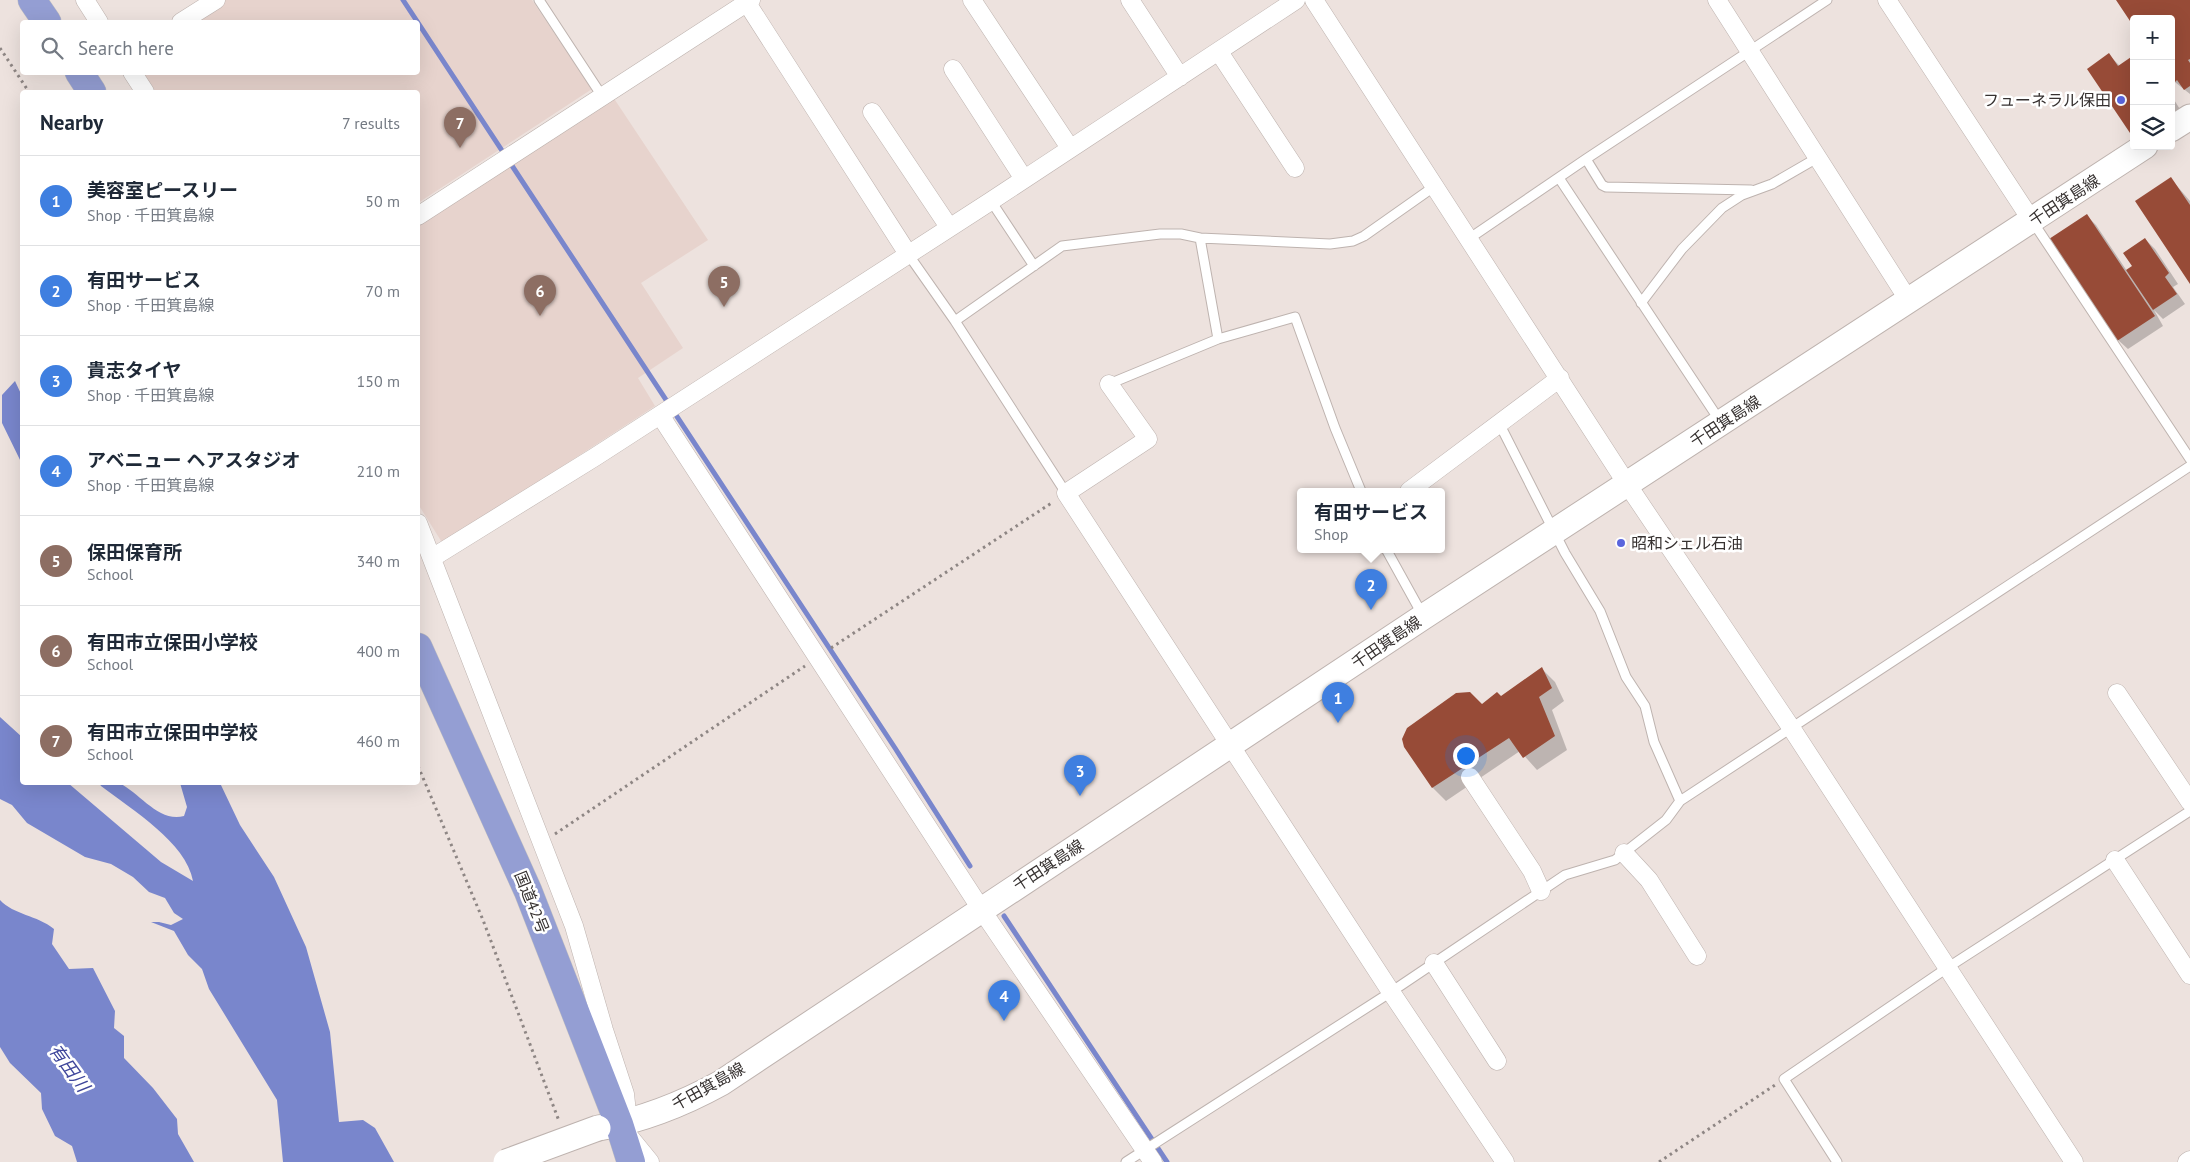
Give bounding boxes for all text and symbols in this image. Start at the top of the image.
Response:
map controls [2130,15,2175,150]
button: + [2130,15,2175,60]
search box [20,20,420,75]
icon: search [38,34,66,62]
text: Search here [78,36,174,60]
button: − [2130,60,2175,105]
place label: フューネラル保田 [1983,90,2111,110]
marker: フューネラル保田 [2115,94,2127,106]
button: layers [2130,105,2175,150]
pin: 7 [444,107,476,148]
text: Nearby [40,109,103,136]
text: 7 results [342,113,400,133]
street label: 千田箕島線 [2025,170,2103,230]
text: 美容室ピースリー [87,178,238,202]
text: 1 [51,191,61,211]
text: 50 m [365,191,400,211]
text: Shop · 千田箕島線 [87,205,214,225]
pin: 5 [708,266,740,307]
text: 有田サービス [87,268,201,292]
pin: 6 [524,275,556,316]
text: 2 [51,281,61,301]
text: 70 m [365,281,400,301]
text: Shop · 千田箕島線 [87,295,214,315]
text: 貴志タイヤ [87,358,181,382]
text: 3 [51,371,61,391]
text: 150 m [357,371,400,391]
text: Shop · 千田箕島線 [87,385,214,405]
street label: 千田箕島線 [1686,391,1764,451]
text: アベニュー ヘアスタジオ [87,448,300,472]
text: 4 [51,461,61,481]
text: 210 m [357,461,400,481]
text: Shop · 千田箕島線 [87,475,214,495]
popup [1297,488,1445,553]
text: 有田サービス [1314,500,1428,524]
text: Shop [1314,524,1348,544]
place label: 昭和シェル石油 [1631,533,1743,553]
marker: 昭和シェル石油 [1615,537,1627,549]
text: 保田保育所 [87,540,182,564]
text: 5 [51,551,61,571]
text: 340 m [357,551,400,571]
text: School [87,564,133,584]
pin: 2 [1355,569,1387,610]
street label: 千田箕島線 [1347,611,1425,673]
text: 有田市立保田小学校 [87,630,258,654]
text: 6 [51,641,61,661]
text: 400 m [357,641,400,661]
text: School [87,654,133,674]
pin: 1 [1322,682,1354,723]
text: 有田市立保田中学校 [87,720,258,744]
text: 7 [51,731,61,751]
text: 460 m [357,731,400,751]
your location [1453,743,1479,769]
text: School [87,744,133,764]
pin: 3 [1064,755,1096,796]
street label: 千田箕島線 [1009,835,1087,895]
street label: 国道42号 [510,868,554,936]
pin: 4 [988,980,1020,1021]
water label: 有田川 [44,1039,96,1098]
street label: 千田箕島線 [668,1058,748,1114]

